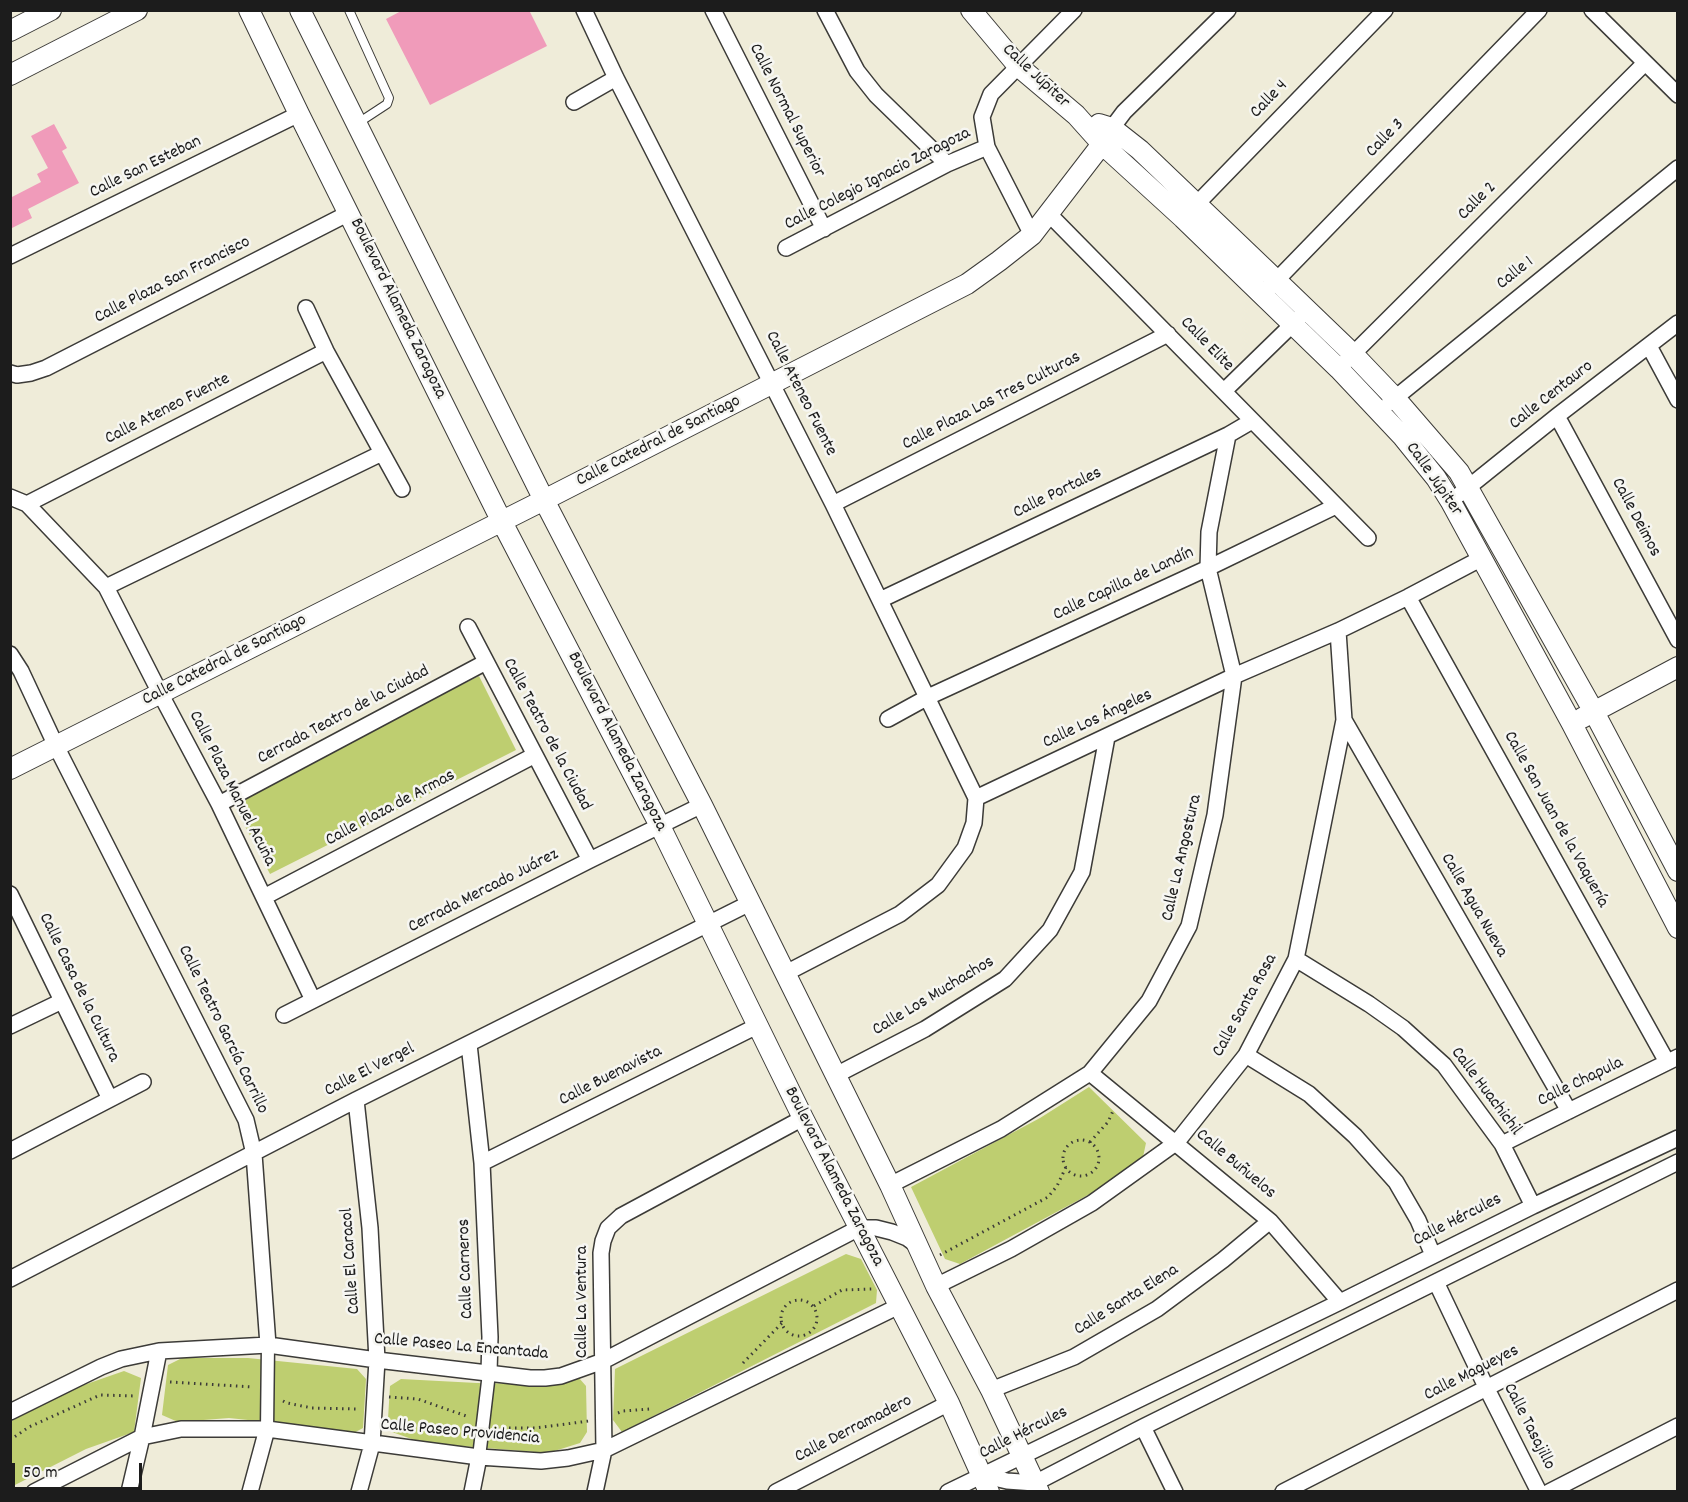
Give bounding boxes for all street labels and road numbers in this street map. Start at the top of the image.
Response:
street label: Calle Normal Superior [743,40,829,182]
street label: Calle Júpiter [997,40,1073,114]
street label: Calle 4 [1246,76,1294,124]
street label: Calle 3 [1362,115,1410,163]
street label: Calle Colegio Ignacio Zaragoza [781,124,975,236]
street label: Calle San Esteban [87,132,205,204]
street label: Calle 2 [1454,178,1502,226]
street label: Boulevard Alameda Zaragoza [344,215,450,403]
street label: Calle Plaza San Francisco [92,232,254,330]
street label: Calle 1 [1493,252,1539,296]
street label: Calle Elite [1175,313,1237,377]
street label: Calle Ateneo Fuente [759,328,841,460]
street label: Calle Plaza Las Tres Culturas [899,348,1085,456]
street label: Calle Centauro [1506,357,1598,435]
street label: Calle Ateneo Fuente [102,369,234,451]
street label: Calle Catedral de Santiago [573,391,745,493]
street label: Calle Júpiter [1400,439,1466,521]
street label: Calle Portales [1010,463,1106,525]
street label: Calle Deimos [1605,475,1665,561]
street label: Calle Capilla de Landín [1050,543,1198,627]
street label: Calle Catedral de Santiago [139,610,311,712]
street label: Boulevard Alameda Zaragoza [561,649,671,835]
street label: Calle Teatro de la Ciudad [497,655,595,815]
street label: Cerrada Teatro de la Ciudad [255,662,433,770]
street label: Calle Los Ángeles [1040,685,1156,755]
street label: Calle Plaza Manuel Acuña [183,708,279,870]
street label: Calle San Juan de la Vaquería [1497,728,1613,912]
street label: Calle Plaza de Armas [323,766,459,852]
street label: Calle La Angostura [1158,793,1208,923]
street label: Cerrada Mercado Juárez [405,845,563,939]
street label: Calle Agua Nueva [1435,850,1511,962]
street label: Calle Casa de la Cultura [33,910,123,1066]
street label: Calle Teatro García Carrillo [172,942,272,1118]
street label: Calle Santa Rosa [1209,951,1283,1061]
street label: Calle Los Muchachos [869,952,999,1042]
street label: Calle El Vergel [321,1039,419,1103]
street label: Calle Buenavista [556,1042,666,1112]
street label: Calle Huachichil [1445,1043,1525,1141]
street label: Calle Chapula [1535,1053,1627,1113]
street label: Boulevard Alameda Zaragoza [778,1084,888,1270]
street label: Calle Buñuelos [1190,1125,1280,1205]
street label: Calle Hércules [1410,1190,1506,1252]
street label: Calle El Caracol [338,1207,366,1315]
street label: Calle Carneros [454,1218,480,1320]
street label: Calle La Ventura [573,1246,595,1358]
street label: Calle Santa Elena [1071,1260,1183,1342]
street label: Calle Paseo La Encantada [373,1330,549,1366]
street label: Calle Magueyes [1421,1341,1523,1407]
street label: Calle Tasajillo [1497,1380,1559,1474]
street label: Calle Derramadero [792,1391,916,1469]
street label: Calle Hércules [976,1403,1072,1465]
street label: Calle Paseo Providencia [380,1415,540,1451]

